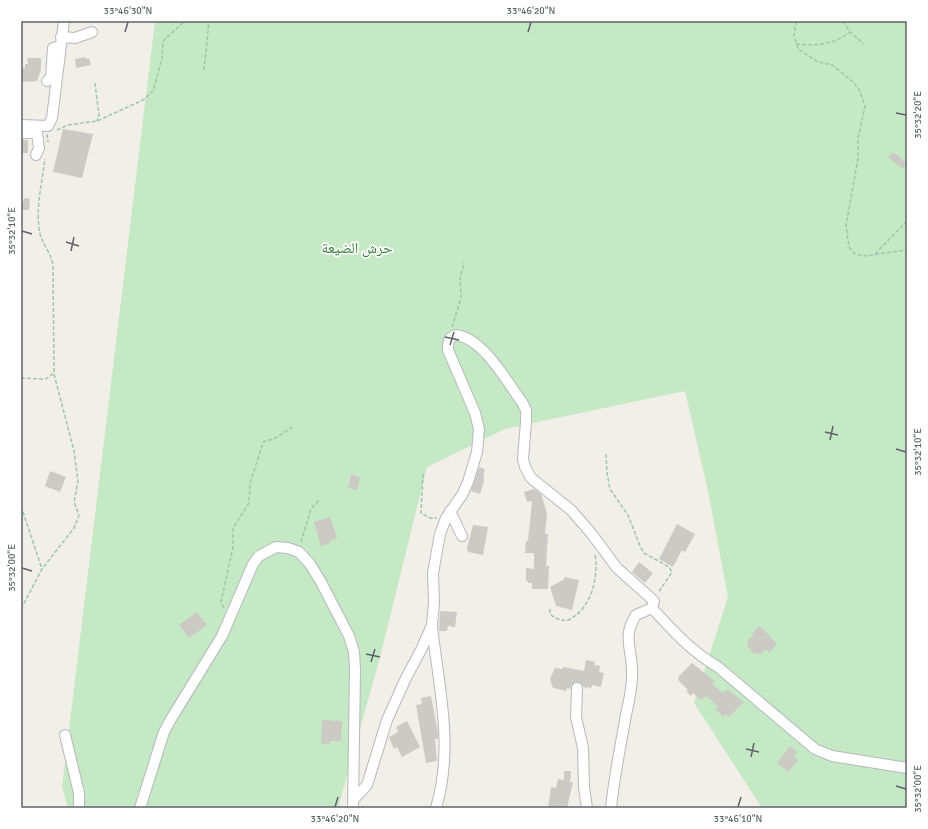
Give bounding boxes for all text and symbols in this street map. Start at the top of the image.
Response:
text: 33°46'30"N [104,5,152,17]
text: 33°46'20"N [507,5,555,17]
text: 35°32'20"E [912,91,924,139]
text: 35°32'10"E [6,207,18,255]
park label: حرش الضيعة [322,239,393,258]
text: 35°32'10"E [912,428,924,476]
text: 35°32'00"E [6,544,18,592]
text: 35°32'00"E [912,765,924,813]
text: 33°46'20"N [311,813,359,825]
text: 33°46'10"N [714,813,762,825]

